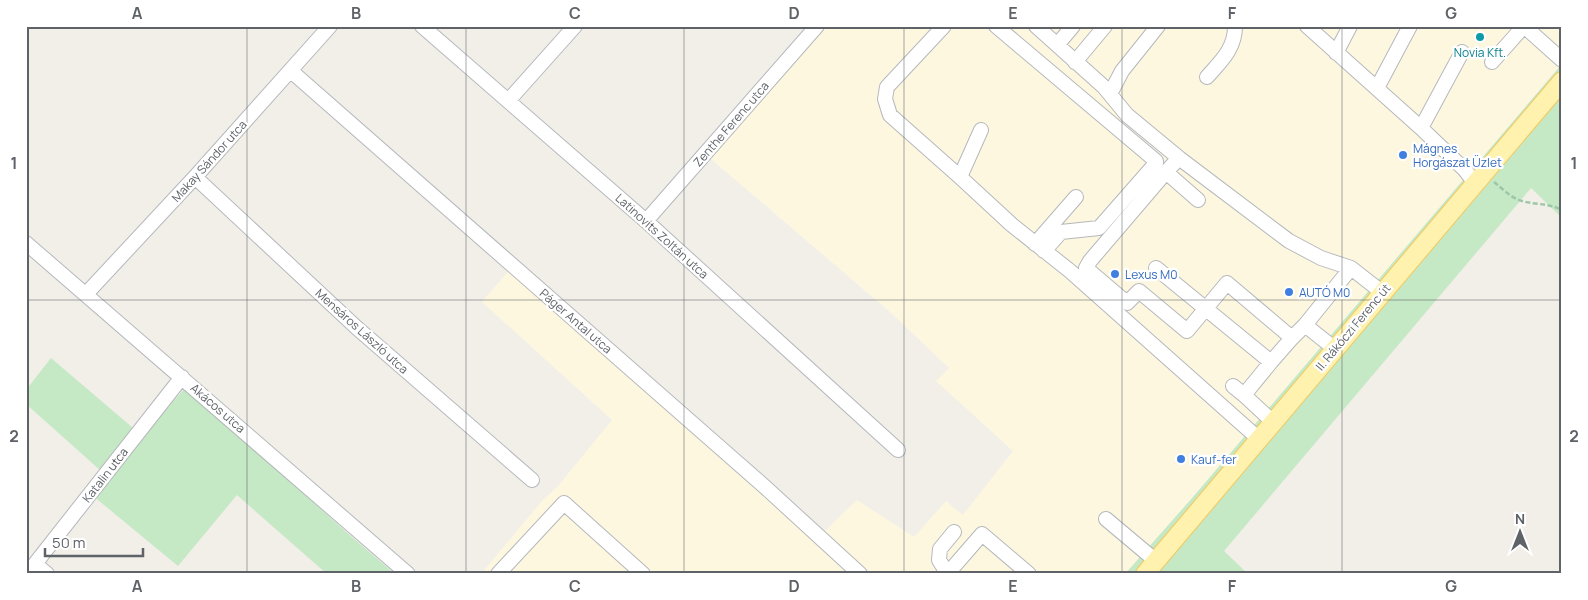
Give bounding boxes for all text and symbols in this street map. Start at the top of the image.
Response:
text: A [132,2,143,24]
text: B [351,2,361,24]
text: C [569,2,581,24]
text: D [788,2,800,24]
text: E [1008,2,1018,24]
text: F [1228,2,1237,24]
text: G [1445,2,1457,24]
marker: Novia Kft. [1474,31,1486,43]
place label: Novia Kft. [1454,44,1506,61]
street label: Zenthe Ferenc utca [689,78,773,170]
street label: Makay Sándor utca [168,116,250,206]
place label: Mágnes Horgászat Üzlet [1413,140,1502,171]
marker: Mágnes Horgászat Üzlet [1397,149,1409,161]
text: 1 [10,152,18,174]
text: 1 [1570,152,1578,174]
street label: Latinovits Zoltán utca [612,190,712,282]
place label: Lexus M0 [1125,266,1177,283]
marker: Lexus M0 [1109,268,1121,280]
street label: II. Rákóczi Ferenc út [1312,280,1394,374]
place label: AUTÓ M0 [1299,284,1350,301]
street label: Mensáros László utca [312,285,412,377]
street label: Páger Antal utca [536,285,616,357]
marker: AUTÓ M0 [1283,286,1295,298]
street label: Akácos utca [187,379,249,437]
text: 2 [9,425,19,447]
text: 2 [1569,425,1579,447]
street label: Katalin utca [78,444,132,506]
place label: Kauf-fer [1191,451,1237,468]
marker: Kauf-fer [1175,453,1187,465]
north arrow [1496,508,1546,558]
text: N [1515,509,1525,528]
scale bar [45,525,142,557]
text: 50 m [52,532,86,553]
text: A [132,575,143,597]
text: B [351,575,361,597]
text: C [569,575,581,597]
text: D [788,575,800,597]
text: E [1008,575,1018,597]
text: F [1228,575,1237,597]
text: G [1445,575,1457,597]

